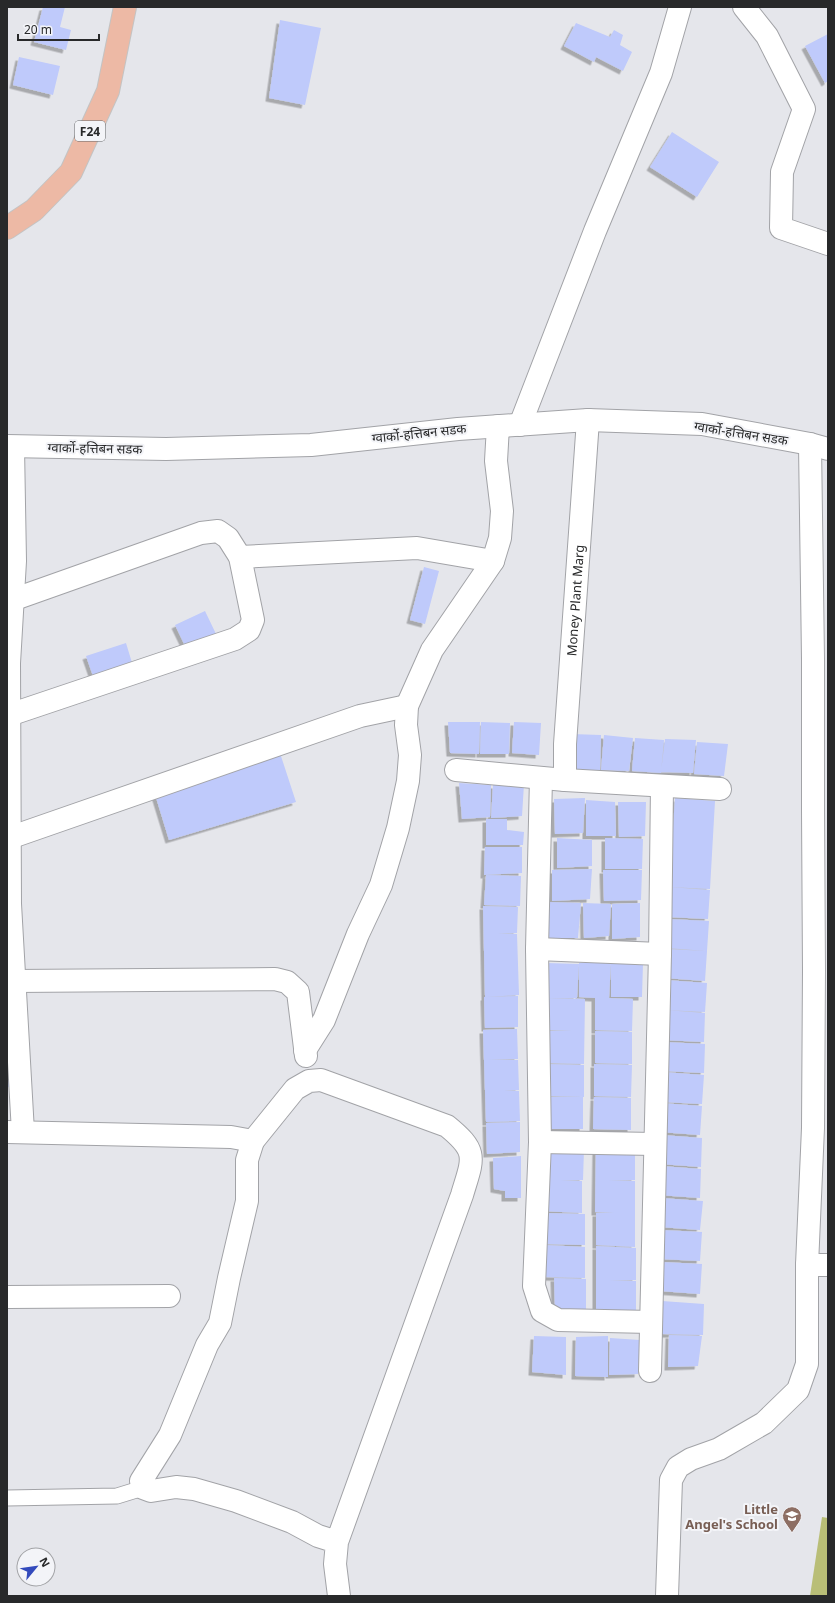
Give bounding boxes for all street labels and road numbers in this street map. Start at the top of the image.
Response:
road number: F24 [75,121,105,141]
street label: ग्वार्को-हत्तिबन सडक [693,417,790,449]
street label: ग्वार्को-हत्तिबन सडक [371,419,468,447]
street label: ग्वार्को-हत्तिबन सडक [47,438,144,458]
street label: Money Plant Marg [562,544,588,657]

